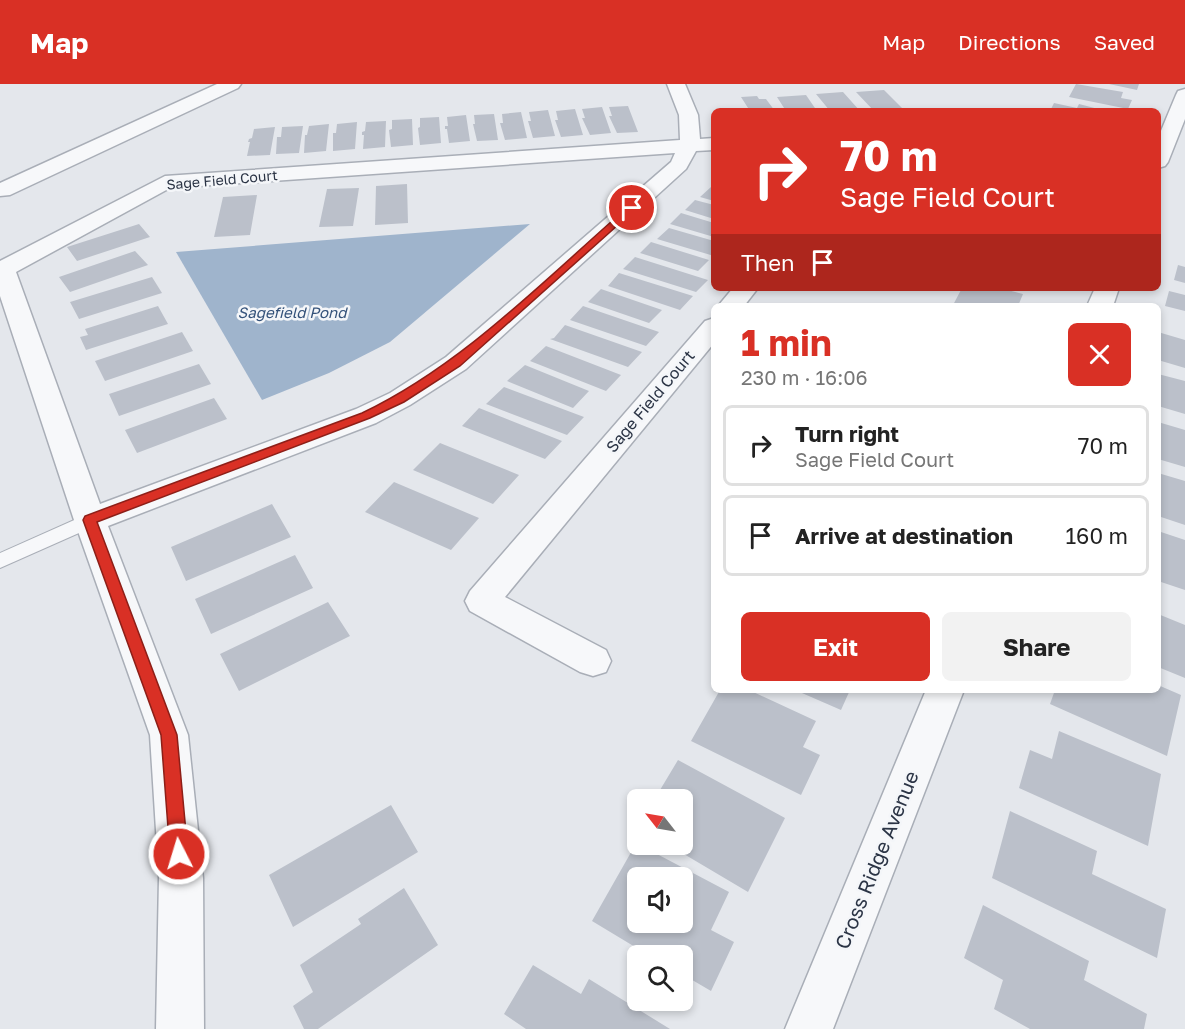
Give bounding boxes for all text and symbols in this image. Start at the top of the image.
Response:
text: Map [30,26,88,59]
text: Map [882,29,925,55]
text: Directions [958,29,1061,55]
text: Saved [1094,29,1155,55]
text: 70 m [840,130,937,180]
icon: right [741,132,819,210]
street label: Sage Field Court [166,166,278,193]
text: Sage Field Court [840,181,1055,213]
pin [606,182,657,233]
icon: arrive [615,191,648,224]
icon: arrive [806,246,839,279]
text: Then [741,249,794,276]
water label: Sagefield Pond [238,303,348,322]
text: 1 min [741,321,832,364]
button: close [1068,323,1131,386]
street label: Sage Field Court [601,346,699,456]
text: 230 m · 16:06 [741,365,868,389]
text: Turn right [795,420,899,447]
icon: right [744,429,777,462]
text: 70 m [1078,432,1128,459]
text: Sage Field Court [795,447,954,471]
icon: arrive [744,519,777,552]
text: Arrive at destination [795,522,1013,549]
text: 160 m [1065,522,1128,549]
button: Exit [741,612,930,681]
button: Share [942,612,1131,681]
street label: Cross Ridge Avenue [829,767,923,952]
north arrow [627,789,693,855]
map controls [627,789,693,1011]
position arrow [147,822,211,886]
button: sound [627,867,693,933]
button: search [627,945,693,1011]

